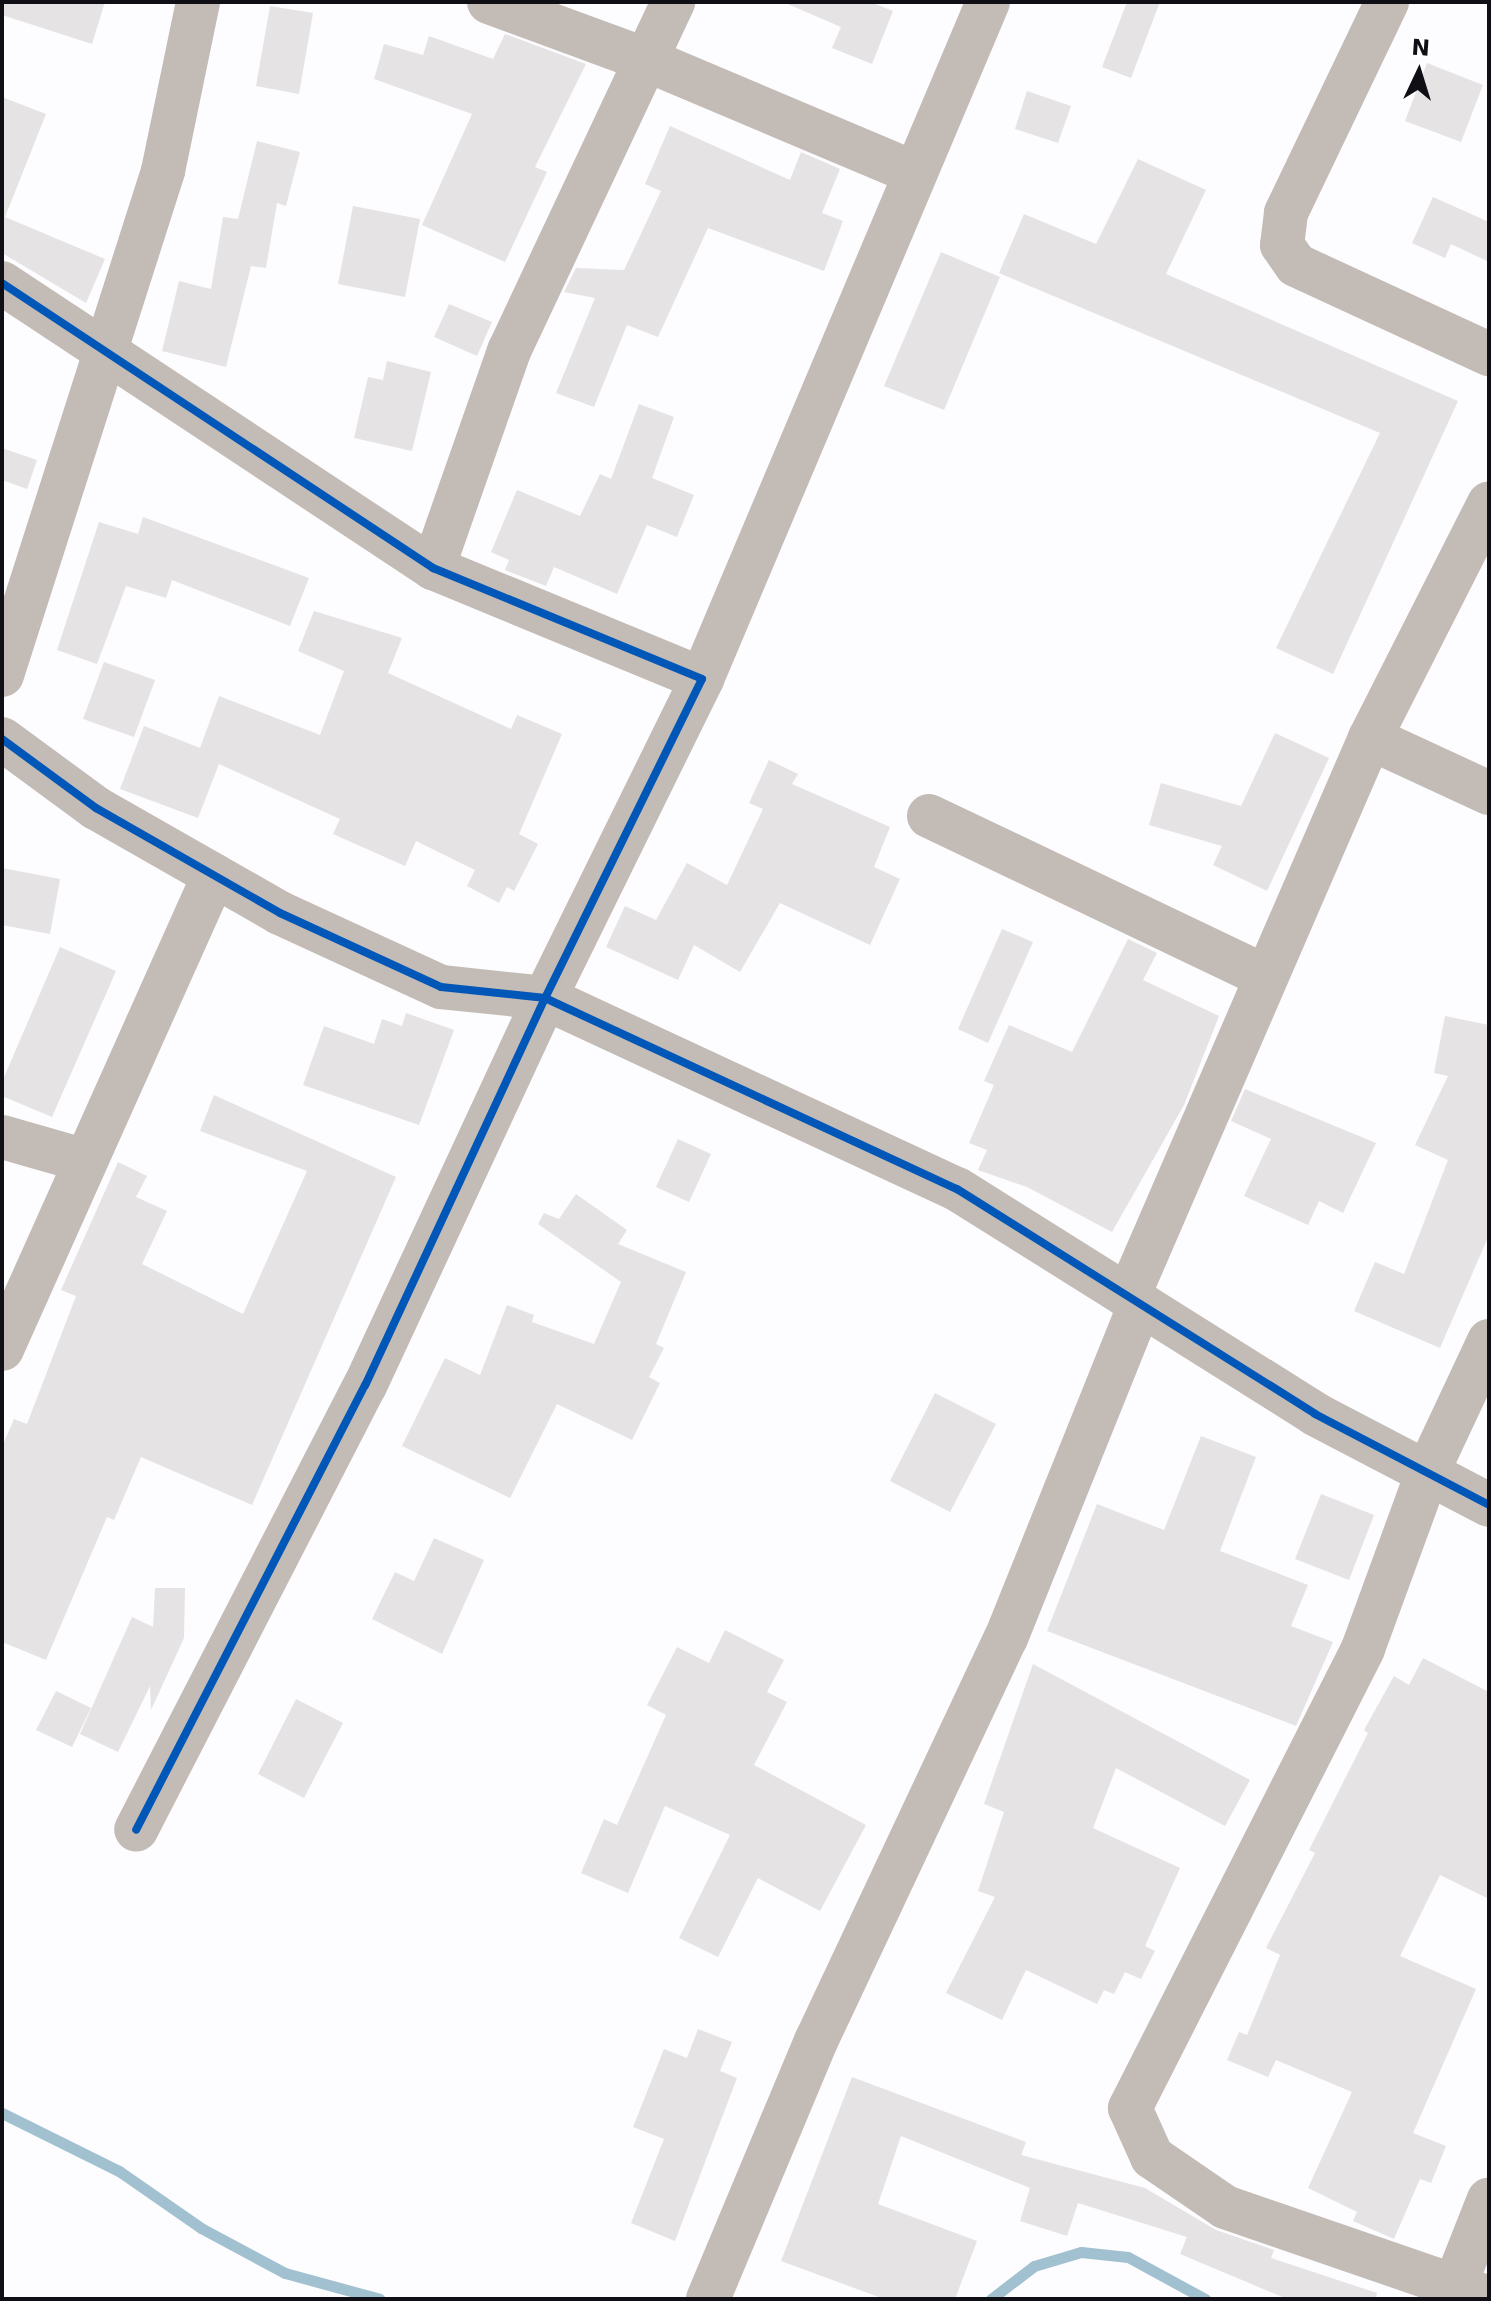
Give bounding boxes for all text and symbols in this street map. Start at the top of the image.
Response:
north arrow [1379,32,1459,112]
text: N [1411,34,1431,61]

